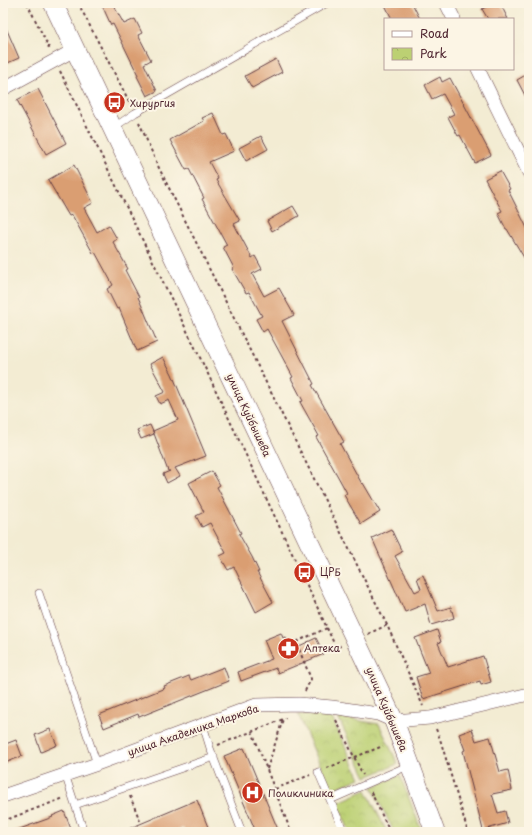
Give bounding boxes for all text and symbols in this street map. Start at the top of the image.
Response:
legend [384,18,514,70]
text: Road [420,24,449,42]
text: Park [420,44,447,62]
bus stop icon: Хирургия [102,90,128,116]
place label: Хирургия [130,95,175,111]
street label: улица Куйбышева [224,371,276,460]
bus stop icon: ЦРБ [292,559,318,585]
place label: ЦРБ [320,564,341,579]
pharmacy icon: Аптека [275,635,301,661]
place label: Аптека [304,640,341,655]
street label: улица Куйбышева [363,664,412,754]
street label: улица Академика Маркова [125,700,261,759]
hospital icon: Поликлиника [240,780,266,806]
place label: Поликлиника [268,785,334,800]

